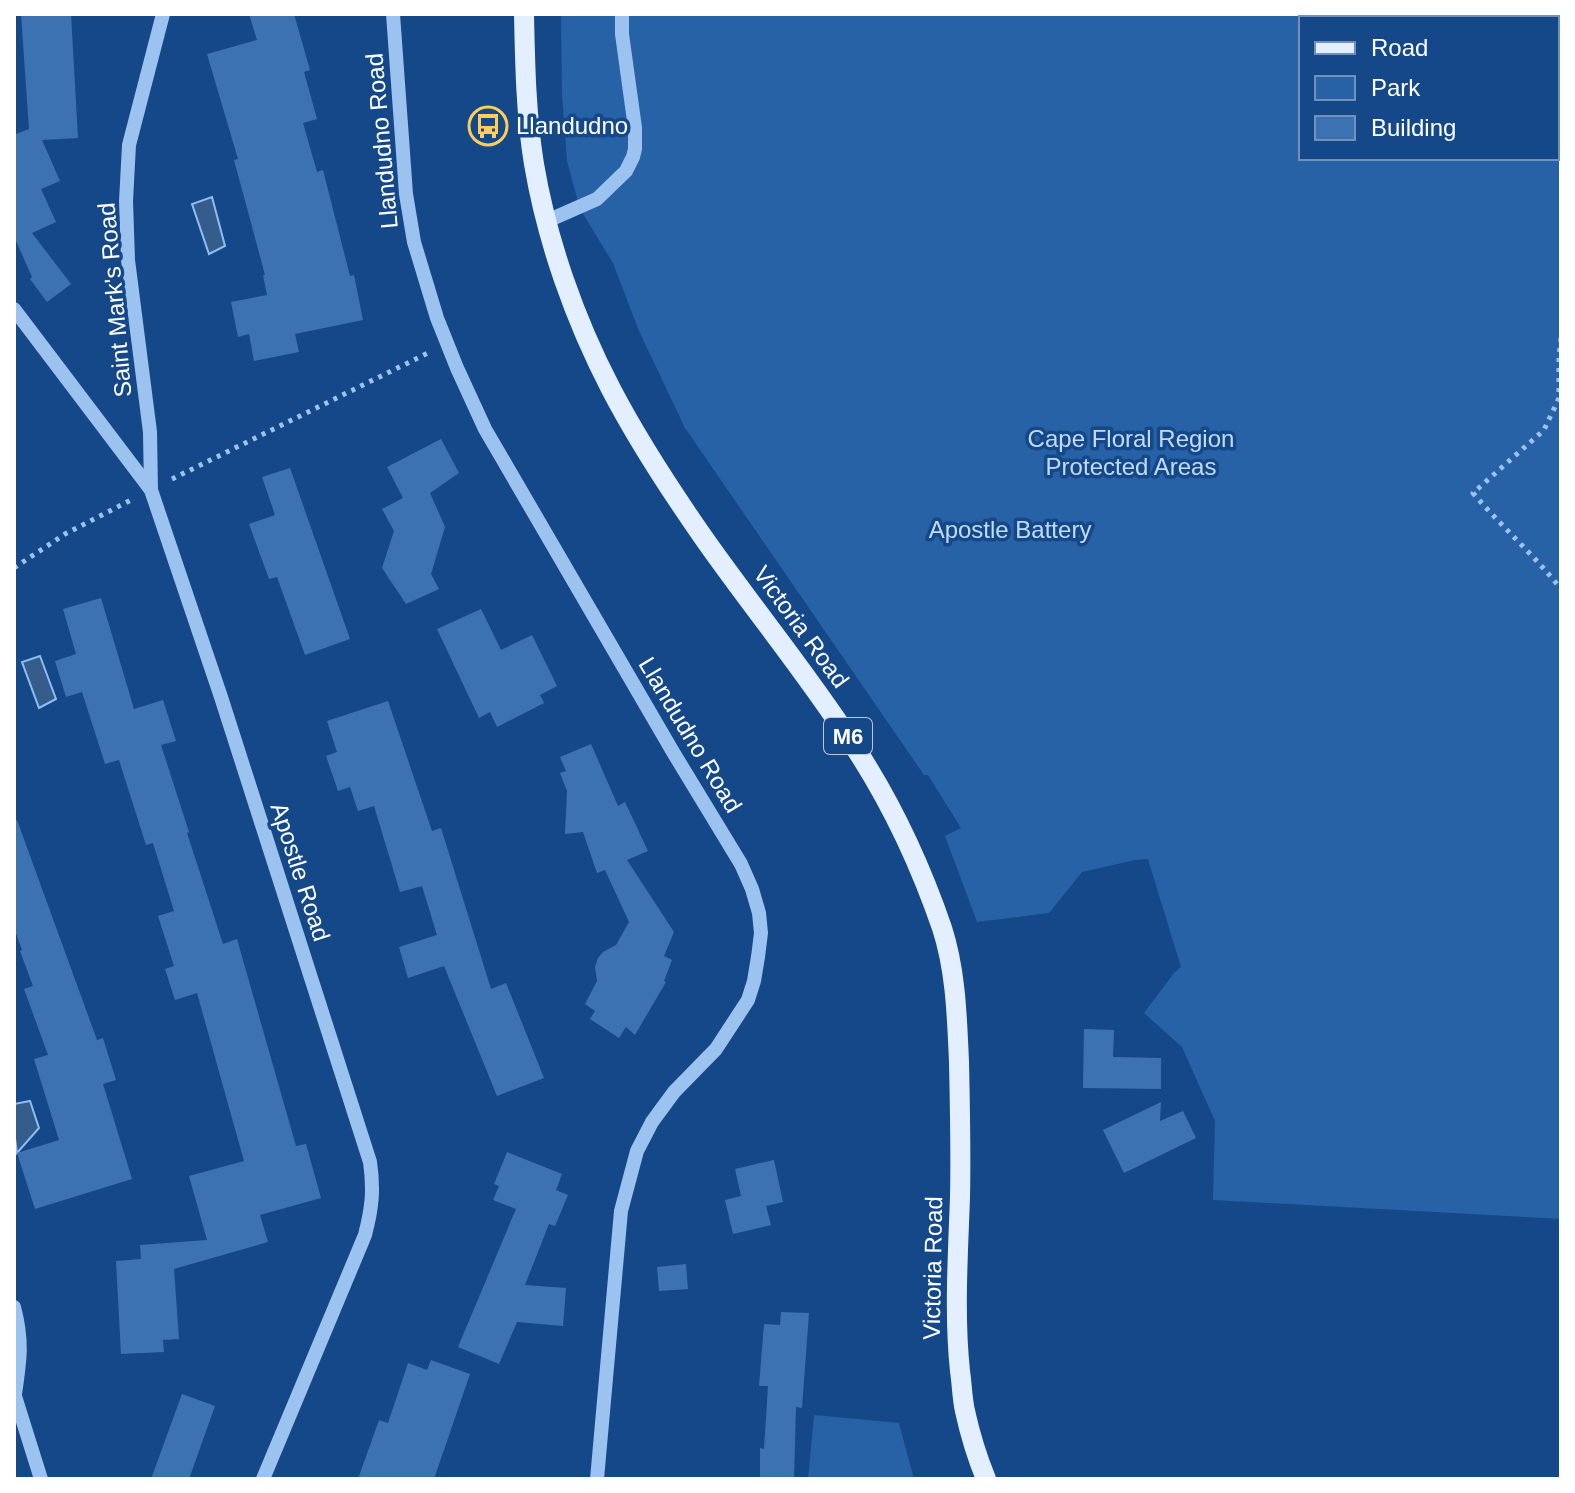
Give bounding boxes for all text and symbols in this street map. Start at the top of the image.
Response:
legend [1299,16,1559,160]
text: Road [1371,34,1428,61]
street label: Llandudno Road [360,52,403,230]
text: Park [1371,74,1421,101]
bus stop icon: Llandudno [467,105,509,147]
place label: Llandudno [516,112,628,139]
text: Building [1371,114,1456,141]
street label: Saint Mark's Road [93,202,136,399]
park label: Cape Floral Region Protected Areas [1028,425,1234,480]
park label: Apostle Battery [929,516,1091,543]
street label: Victoria Road [748,561,855,693]
street label: Llandudno Road [633,652,747,817]
road number: M6 [824,718,872,754]
street label: Apostle Road [265,799,336,945]
street label: Victoria Road [918,1196,947,1340]

